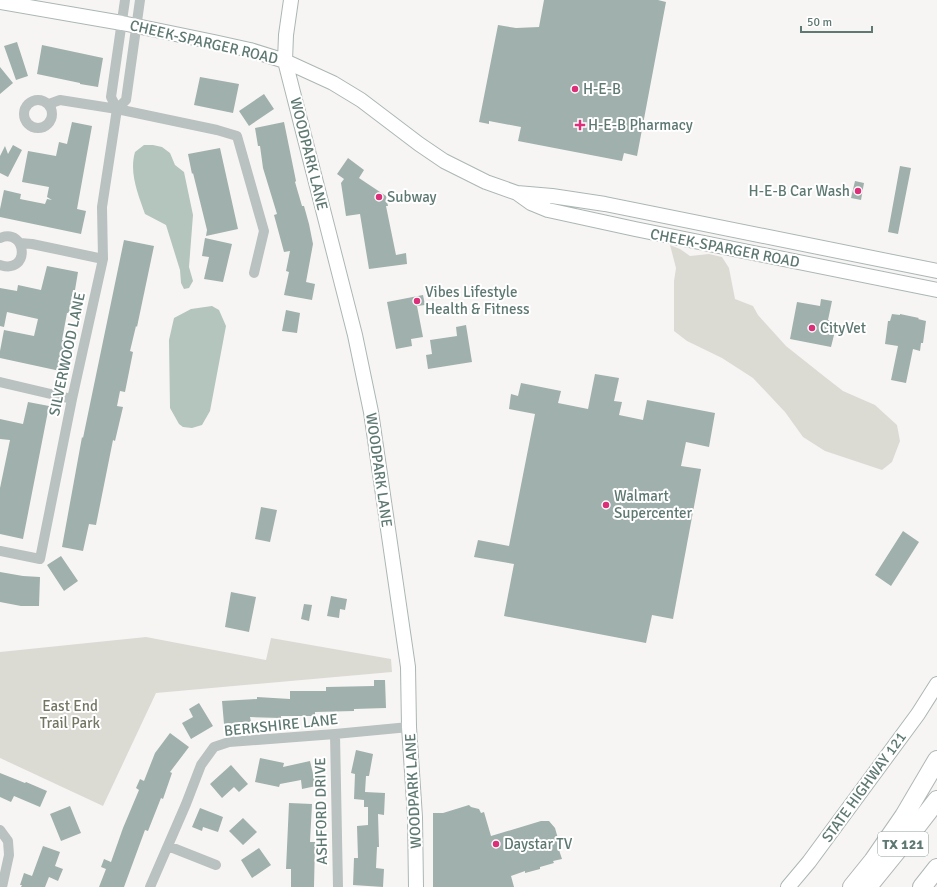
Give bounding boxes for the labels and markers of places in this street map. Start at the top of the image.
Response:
place label: H-E-B [583,80,621,98]
marker: H-E-B [570,84,580,94]
place label: H-E-B Pharmacy [588,116,693,134]
marker: H-E-B Pharmacy [575,120,585,130]
place label: H-E-B Car Wash [749,182,850,200]
marker: H-E-B Car Wash [853,186,863,196]
place label: Subway [387,188,437,206]
marker: Subway [374,192,384,202]
place label: Vibes Lifestyle Health & Fitness [425,283,530,318]
marker: Vibes Lifestyle Health & Fitness [412,296,422,306]
place label: CityVet [820,319,866,337]
marker: CityVet [807,323,817,333]
place label: Walmart Supercenter [614,487,693,522]
marker: Walmart Supercenter [601,500,611,510]
place label: Daystar TV [504,835,573,853]
marker: Daystar TV [491,839,501,849]

